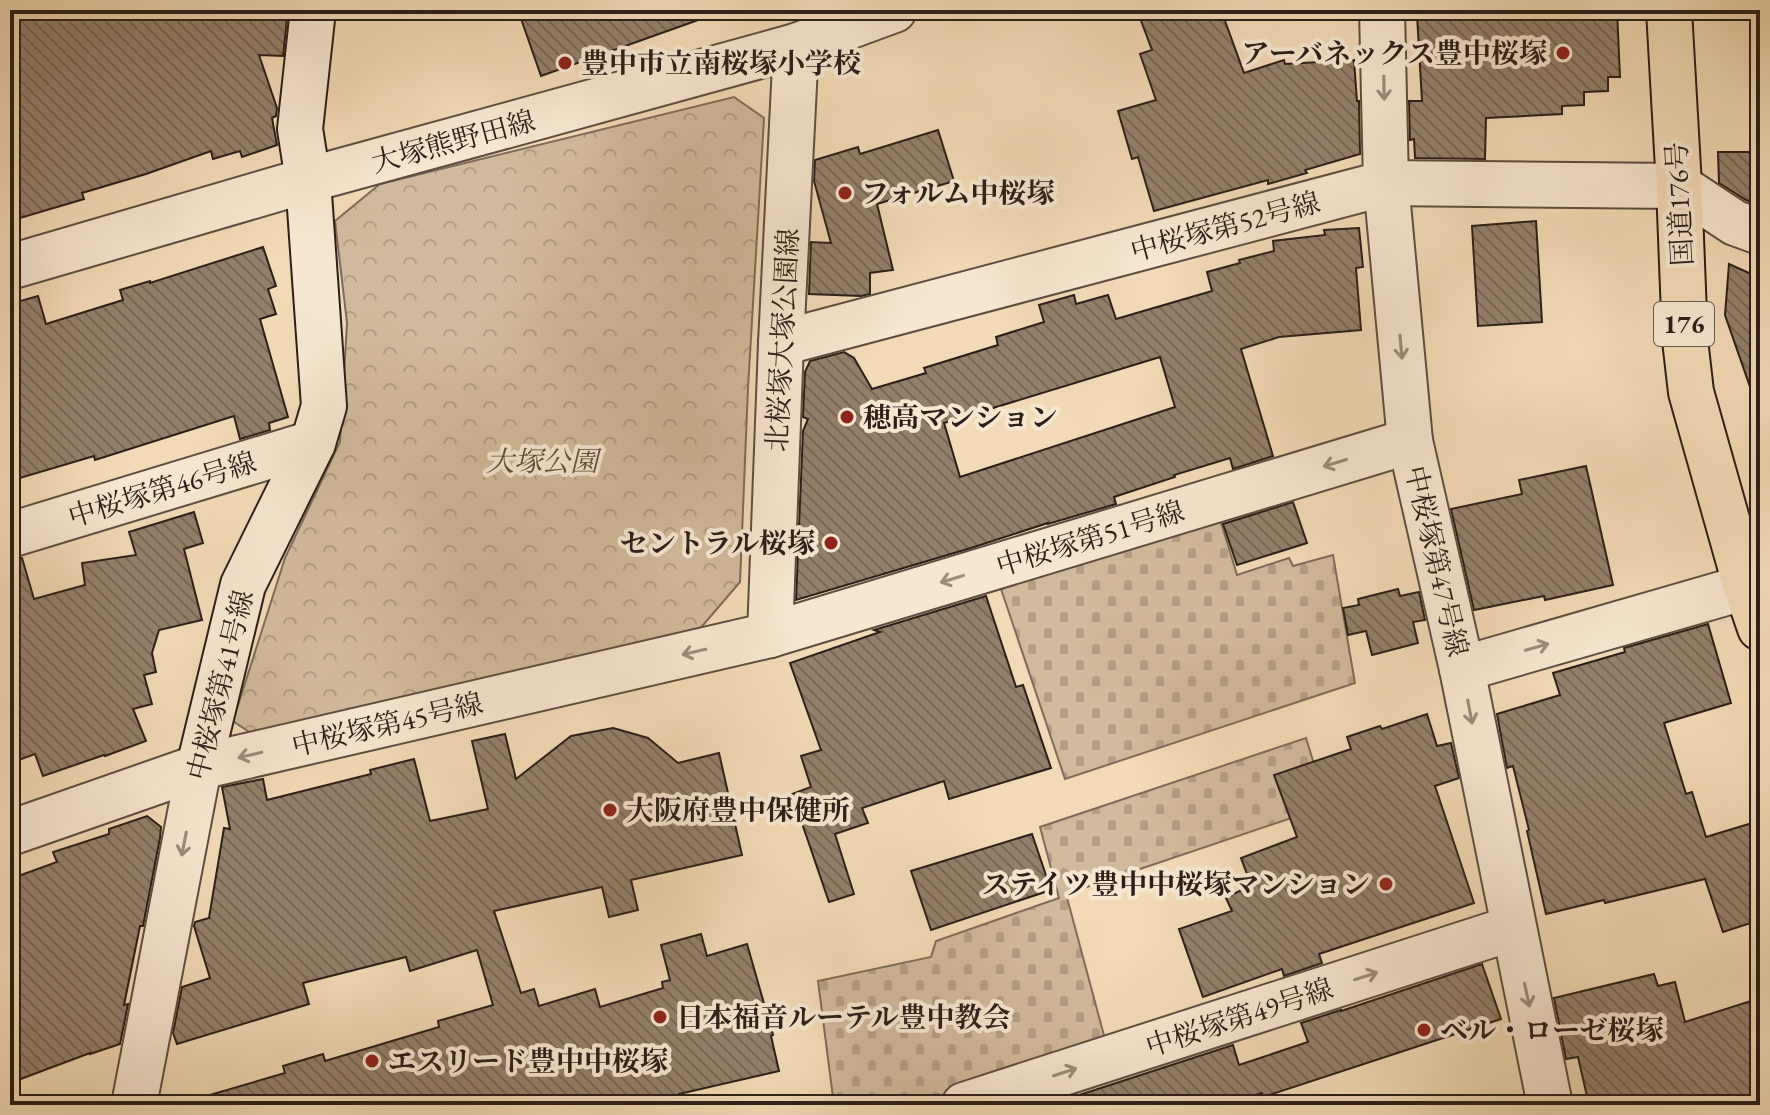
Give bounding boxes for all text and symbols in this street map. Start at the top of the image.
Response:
place label: アーバネックス豊中桜塚 [1242,35,1547,71]
marker: アーバネックス豊中桜塚 [1554,44,1572,62]
place label: 豊中市立南桜塚小学校 [581,45,861,81]
marker: 豊中市立南桜塚小学校 [556,54,574,72]
one-way arrow [1376,74,1391,101]
street label: 大塚熊野田線 [367,102,539,180]
street label: 国道176号 [1658,141,1700,267]
place label: フォルム中桜塚 [861,175,1054,211]
street label: 中桜塚第52号線 [1126,183,1324,269]
marker: フォルム中桜塚 [836,184,854,202]
street label: 北桜塚大塚公園線 [758,227,806,453]
road number: 176 [1654,302,1714,346]
one-way arrow [1394,333,1409,360]
place label: 穂高マンション [863,399,1058,435]
marker: 穂高マンション [838,408,856,426]
street label: 中桜塚第46号線 [64,443,260,535]
park label: 大塚公園 [486,443,602,479]
one-way arrow [1323,457,1348,471]
street label: 中桜塚第47号線 [1398,462,1476,660]
street label: 中桜塚第51号線 [992,492,1188,584]
place label: セントラル桜塚 [620,525,815,561]
marker: セントラル桜塚 [822,534,840,552]
one-way arrow [940,572,966,587]
street label: 中桜塚第41号線 [179,586,261,784]
one-way arrow [1523,639,1549,654]
one-way arrow [682,646,708,661]
street label: 中桜塚第45号線 [288,685,486,763]
one-way arrow [1463,699,1478,724]
one-way arrow [238,749,263,764]
place label: 大阪府豊中保健所 [626,792,850,828]
marker: 大阪府豊中保健所 [601,801,619,819]
one-way arrow [175,830,190,856]
place label: ステイツ豊中中桜塚マンション [982,866,1370,902]
marker: ステイツ豊中中桜塚マンション [1377,875,1395,893]
one-way arrow [1353,967,1378,982]
street label: 中桜塚第49号線 [1141,970,1337,1064]
one-way arrow [1520,981,1535,1007]
place label: 日本福音ルーテル豊中教会 [676,999,1011,1035]
marker: 日本福音ルーテル豊中教会 [651,1008,669,1026]
place label: ベル・ローゼ桜塚 [1440,1012,1663,1048]
marker: ベル・ローゼ桜塚 [1415,1021,1433,1039]
place label: エスリード豊中中桜塚 [388,1043,668,1079]
marker: エスリード豊中中桜塚 [363,1052,381,1070]
one-way arrow [1053,1064,1078,1079]

